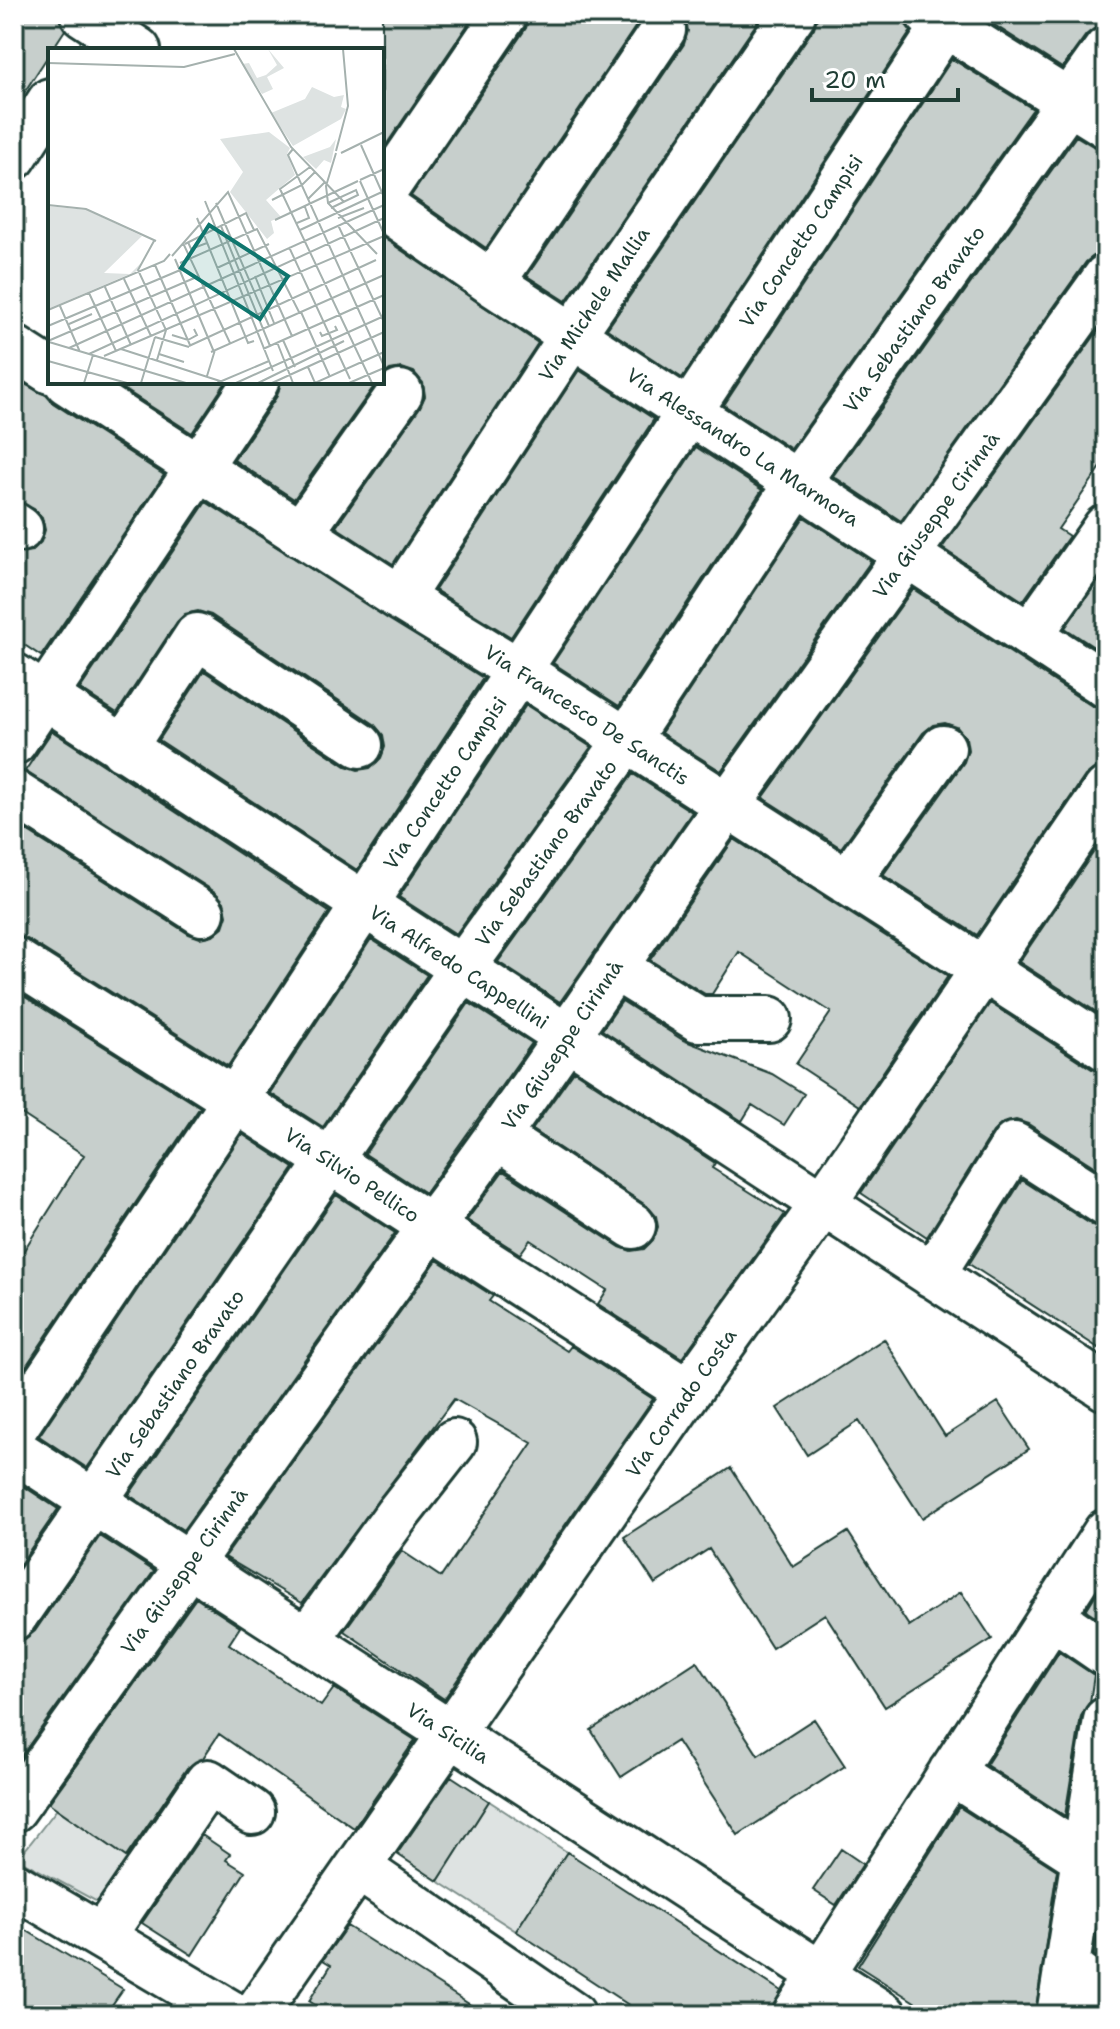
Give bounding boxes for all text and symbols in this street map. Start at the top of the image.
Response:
inset map [48,48,384,384]
scale bar [812,52,958,102]
text: 20 m [824,64,886,96]
street label: Via Concetto Campisi [733,149,869,333]
street label: Via Sebastiano Bravato [837,220,991,418]
street label: Via Michele Mallia [533,221,656,386]
street label: Via Alessandro La Marmora [622,362,865,532]
street label: Via Giuseppe Cirinnà [867,426,1006,604]
street label: Via Francesco De Sanctis [479,639,695,791]
street label: Via Concetto Campisi [377,691,513,875]
street label: Via Sebastiano Bravato [469,754,623,952]
street label: Via Alfredo Cappellini [364,899,554,1035]
street label: Via Giuseppe Cirinnà [495,954,629,1135]
street label: Via Silvio Pellico [279,1122,425,1228]
street label: Via Sebastiano Bravato [100,1284,250,1484]
street label: Via Corrado Costa [620,1323,743,1483]
street label: Via Giuseppe Cirinnà [115,1482,254,1660]
street label: Via Sicilia [402,1697,495,1770]

